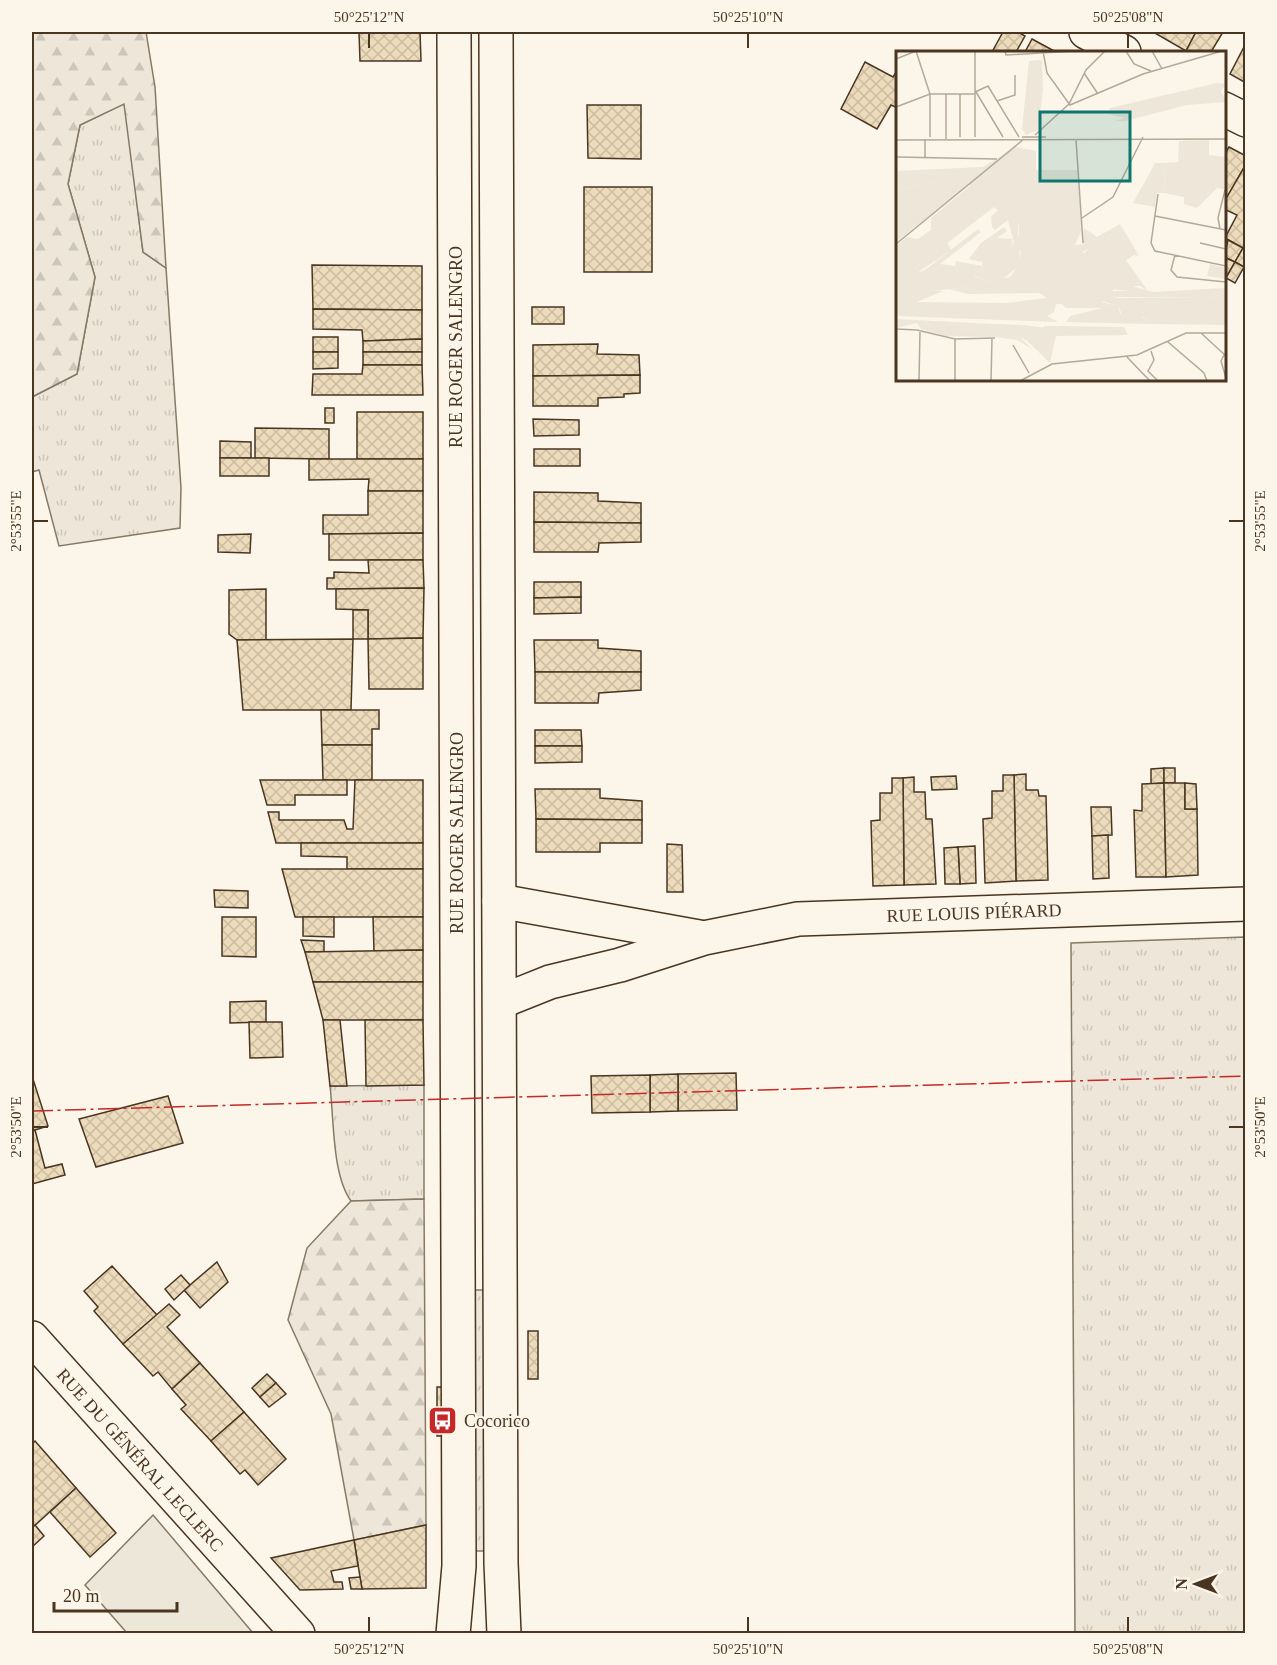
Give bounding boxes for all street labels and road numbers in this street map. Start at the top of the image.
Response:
street label: RUE ROGER SALENGRO [446,246,466,448]
street label: RUE ROGER SALENGRO [447,732,467,934]
street label: RUE LOUIS PIÉRARD [886,899,1062,926]
street label: RUE DU GÉNÉRAL LECLERC [53,1364,228,1555]

